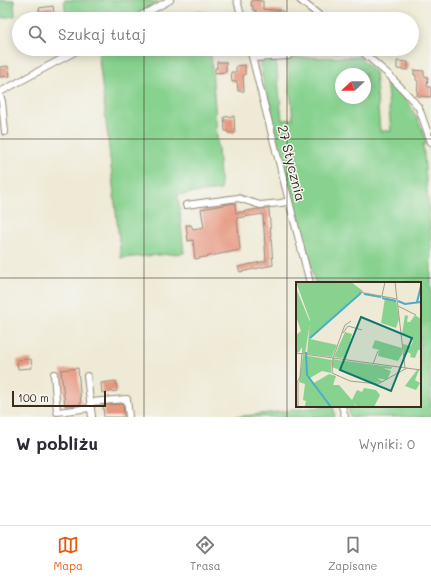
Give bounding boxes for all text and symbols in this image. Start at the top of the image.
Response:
search box [12,12,419,56]
icon: search [26,23,48,45]
text: Szukaj tutaj [58,24,146,44]
north arrow [335,68,371,104]
street label: 27 Stycznia [273,123,311,203]
inset map [296,282,421,407]
scale bar [12,389,106,408]
text: 100 m [18,390,49,405]
text: W pobliżu [16,432,98,454]
text: Wyniki: 0 [359,435,415,452]
tab: Mapa [54,534,83,573]
tab: Trasa [190,534,221,573]
tab: Zapisane [328,534,377,573]

